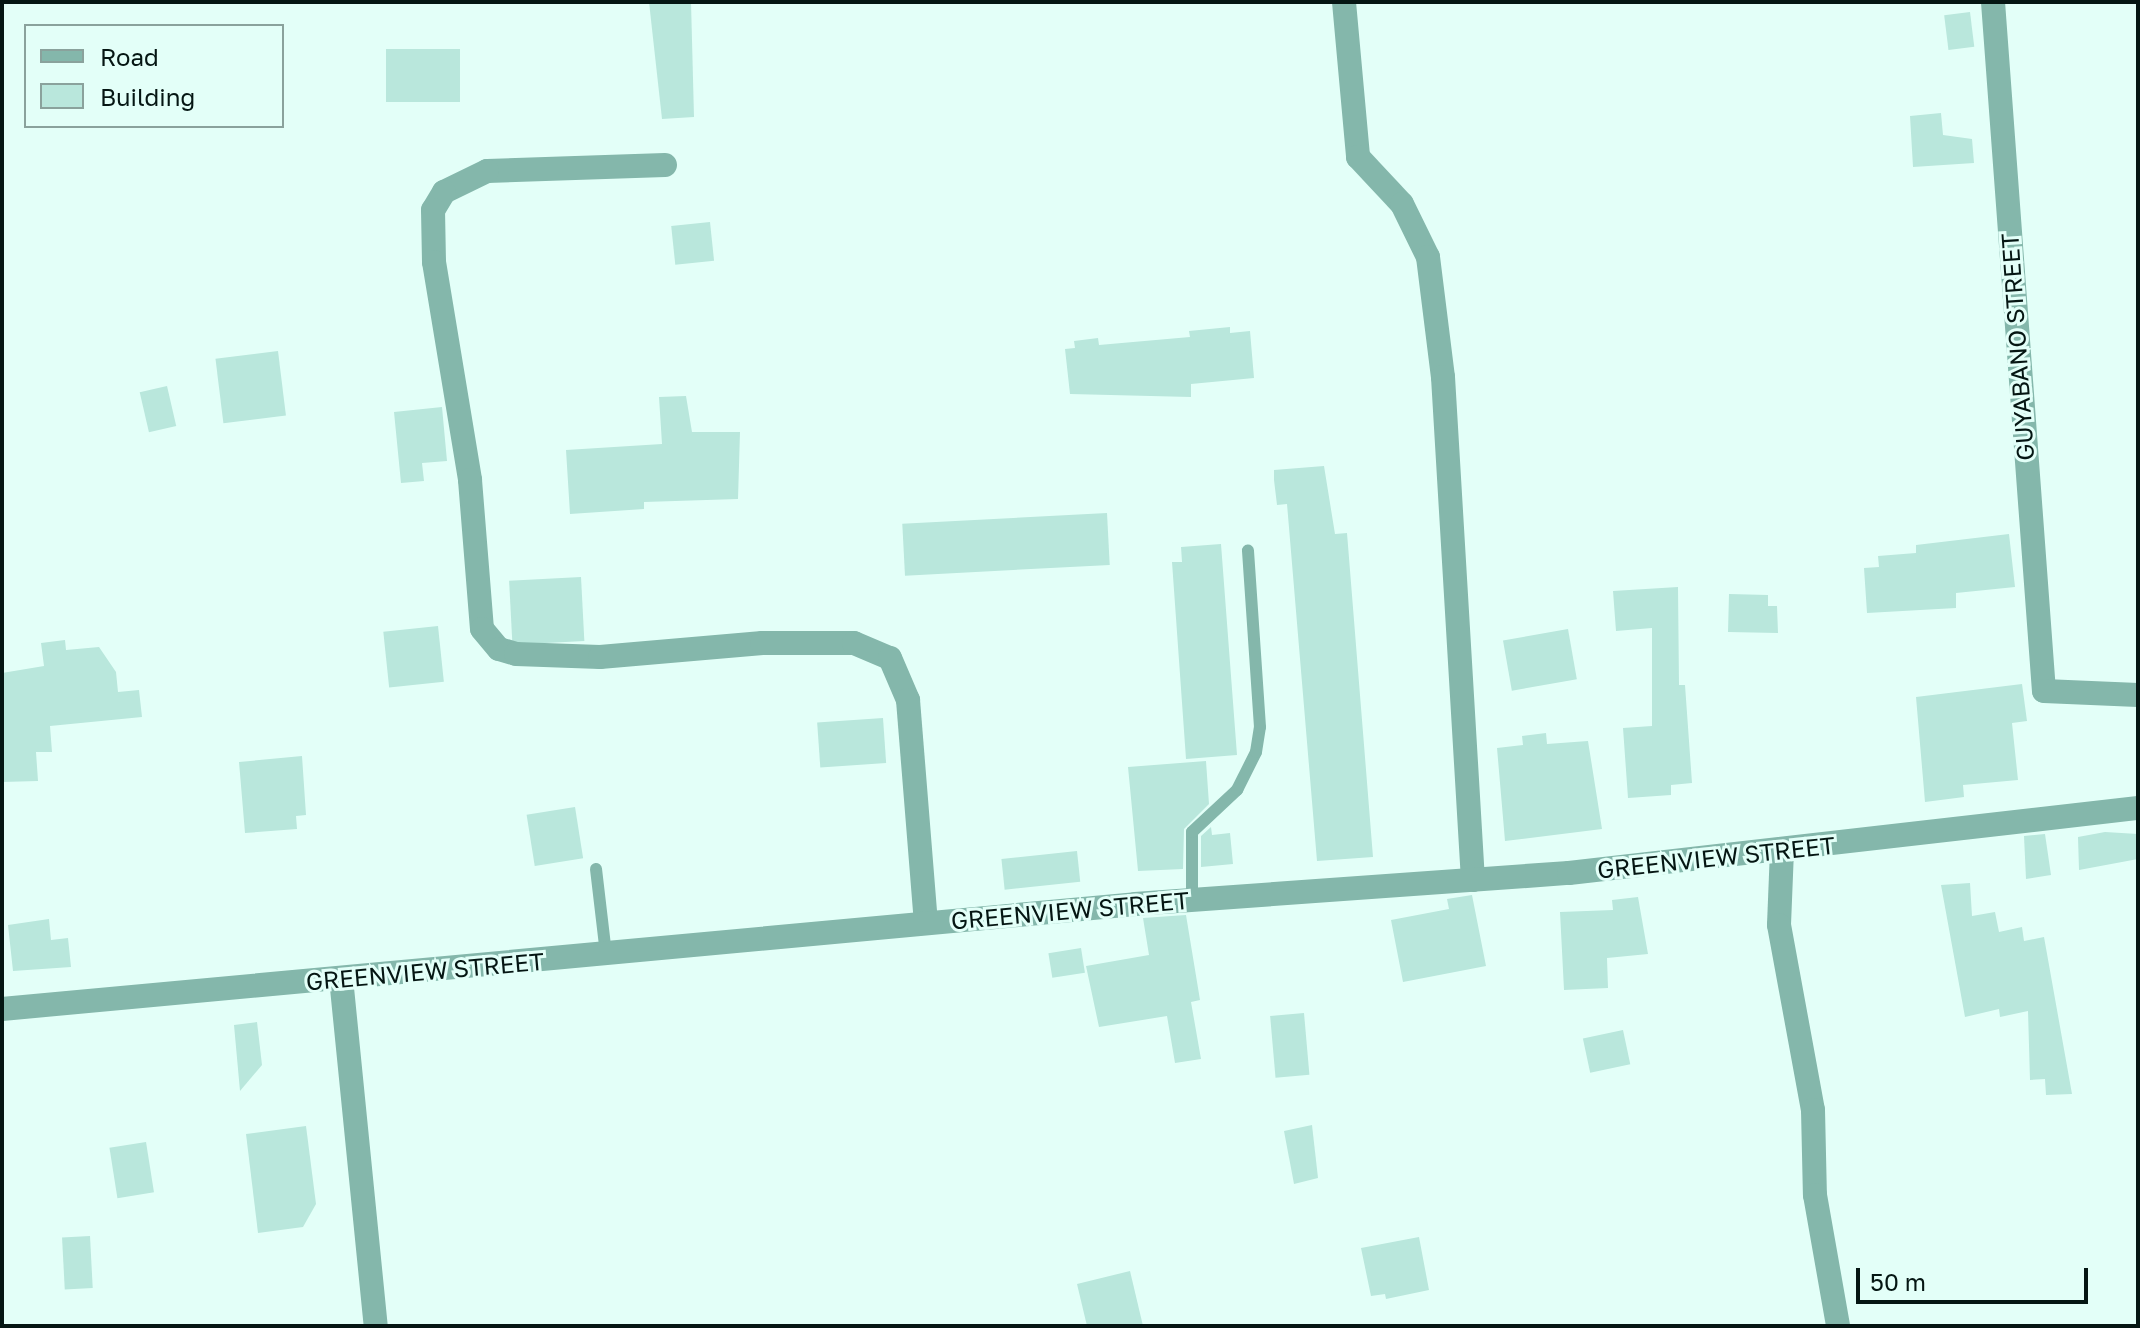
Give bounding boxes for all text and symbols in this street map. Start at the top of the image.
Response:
legend [24,24,284,128]
text: Road [100,42,159,71]
text: Building [100,82,195,111]
street label: GUYABANO STREET [1995,232,2039,462]
street label: GREENVIEW STREET [1596,830,1836,884]
street label: GREENVIEW STREET [950,885,1190,935]
street label: GREENVIEW STREET [305,946,545,996]
scale bar [1860,1252,2092,1302]
text: 50 m [1870,1267,1926,1296]

